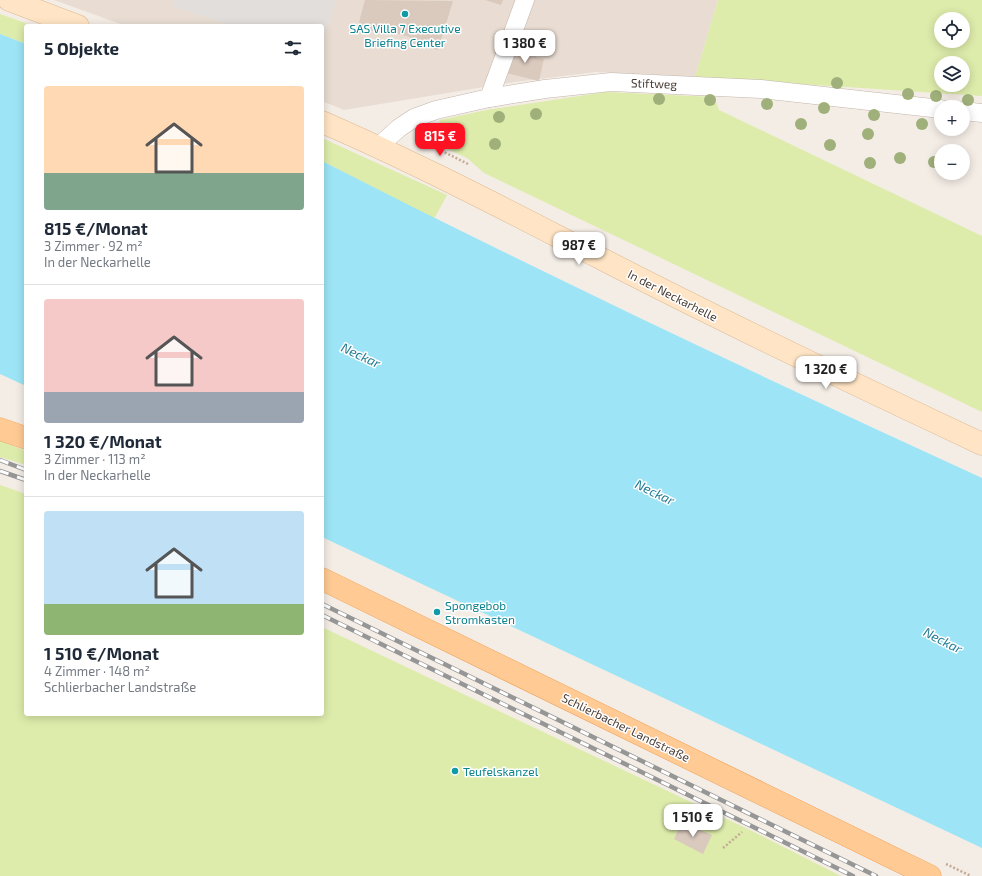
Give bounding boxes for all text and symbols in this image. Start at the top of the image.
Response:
marker: SAS Villa 7 Executive Briefing Center [400,9,410,19]
map controls [934,12,970,180]
button: locate [934,12,970,48]
place label: SAS Villa 7 Executive Briefing Center [349,21,461,49]
pin: 1 380 € [488,30,562,64]
text: 1 380 € [503,35,547,51]
icon: filters [282,37,304,59]
text: 5 Objekte [44,38,119,58]
button: layers [934,56,970,92]
street label: Stiftweg [631,75,678,91]
button: + [934,100,970,136]
icon: home [138,112,210,184]
pin: 815 € [412,123,468,157]
text: 815 € [424,128,456,144]
button: − [934,144,970,180]
text: 815 €/Monat [44,218,148,238]
pin: 987 € [551,232,607,266]
text: 987 € [562,237,596,253]
text: 3 Zimmer · 92 m² [44,238,143,254]
text: In der Neckarhelle [44,254,151,270]
street label: In der Neckarhelle [626,266,720,324]
icon: home [138,325,210,397]
water label: Neckar [339,339,384,371]
pin: 1 320 € [789,356,863,390]
text: 1 320 € [805,361,847,377]
text: 1 320 €/Monat [44,431,162,451]
text: 3 Zimmer · 113 m² [44,451,146,467]
text: In der Neckarhelle [44,467,151,483]
water label: Neckar [633,476,678,509]
icon: home [138,537,210,609]
place label: Spongebob Stromkasten [445,598,515,626]
marker: Spongebob Stromkasten [432,607,442,617]
water label: Neckar [921,623,966,657]
text: 1 510 €/Monat [44,643,159,663]
text: 4 Zimmer · 148 m² [44,663,150,679]
text: Schlierbacher Landstraße [44,679,196,695]
street label: Schlierbacher Landstraße [560,690,692,764]
place label: Teufelskanzel [463,764,539,778]
marker: Teufelskanzel [450,766,460,776]
pin: 1 510 € [656,804,730,838]
text: 1 510 € [673,809,713,825]

